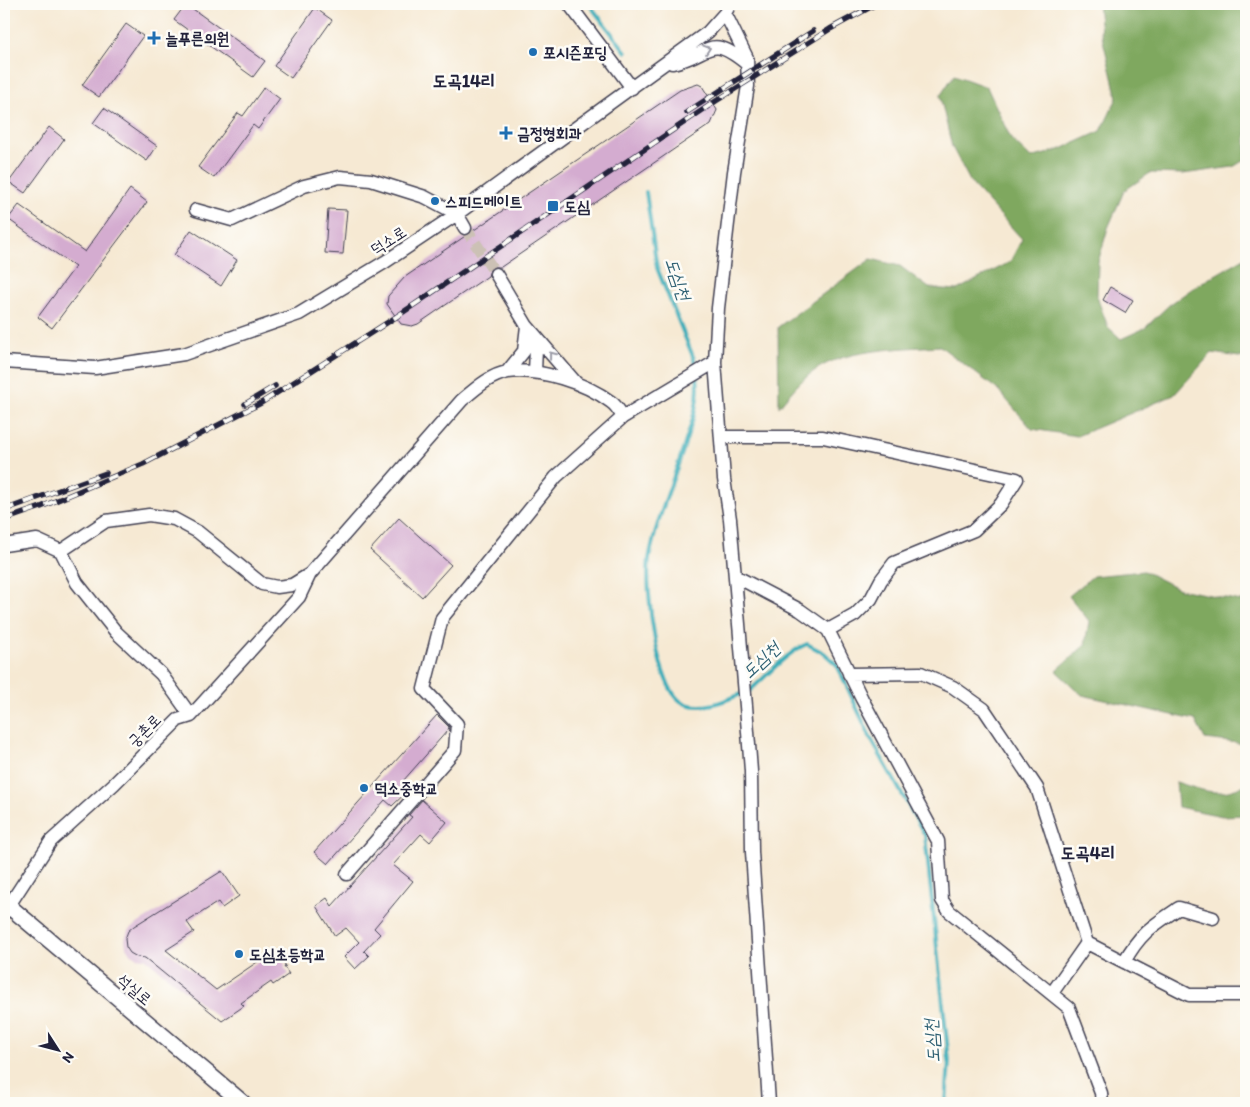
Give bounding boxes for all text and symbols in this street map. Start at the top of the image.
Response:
place label: 늘푸른의원 [165,29,230,48]
marker: 늘푸른의원 [147,31,161,45]
place label: 포시즌포딩 [543,43,607,62]
one-way arrow [702,45,711,55]
marker: 포시즌포딩 [527,46,539,58]
district label: 도곡14리 [433,70,495,92]
place label: 금정형회과 [517,124,582,143]
marker: 금정형회과 [499,126,513,140]
place label: 스피드메이트 [445,192,522,211]
marker: 스피드메이트 [429,195,441,207]
place label: 도심 [564,197,590,216]
marker: 도심 [546,199,560,213]
street label: 덕소로 [367,222,410,259]
water label: 도심천 [661,255,696,305]
one-way arrow [550,352,558,361]
water label: 도심천 [738,636,786,683]
street label: 궁촌로 [124,710,165,751]
place label: 덕소중학교 [374,779,438,798]
marker: 덕소중학교 [358,782,370,794]
district label: 도곡4리 [1061,842,1115,864]
place label: 도심초등학교 [249,945,326,964]
marker: 도심초등학교 [233,948,245,960]
street label: 석실로 [114,970,156,1009]
water label: 도심천 [919,1017,944,1063]
north arrow [32,1024,82,1074]
text: N [58,1049,78,1066]

